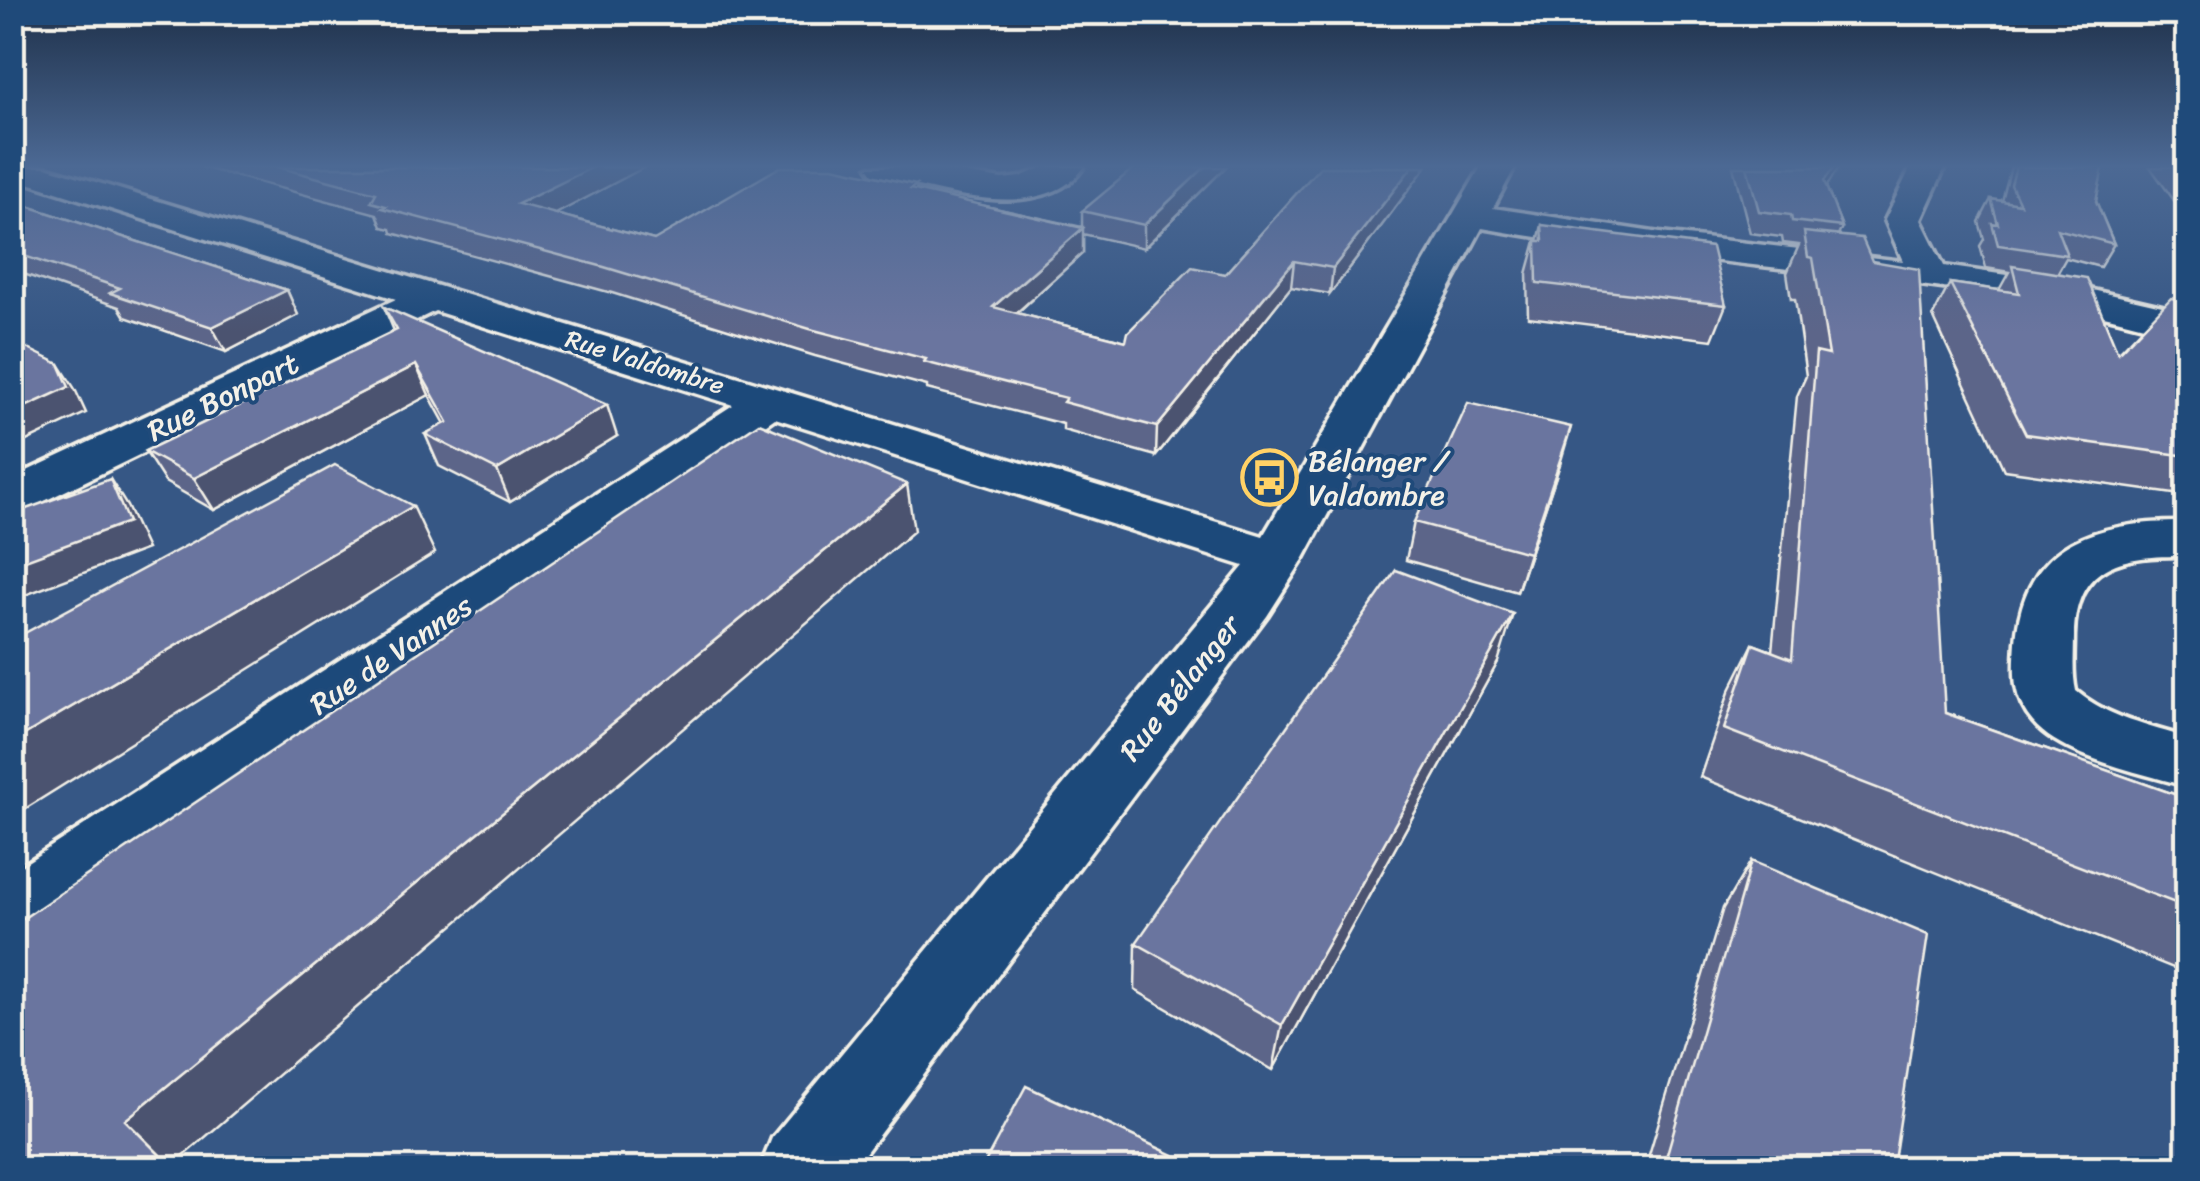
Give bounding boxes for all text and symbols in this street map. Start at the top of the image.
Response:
street label: Rue Valdombre [560,316,730,408]
street label: Rue Bonpart [137,337,309,457]
place label: Bélanger / Valdombre [1308,434,1451,522]
bus stop icon: Bélanger / Valdombre [1239,448,1299,508]
street label: Rue de Vannes [298,580,484,730]
street label: Rue Bélanger [1105,601,1256,773]

